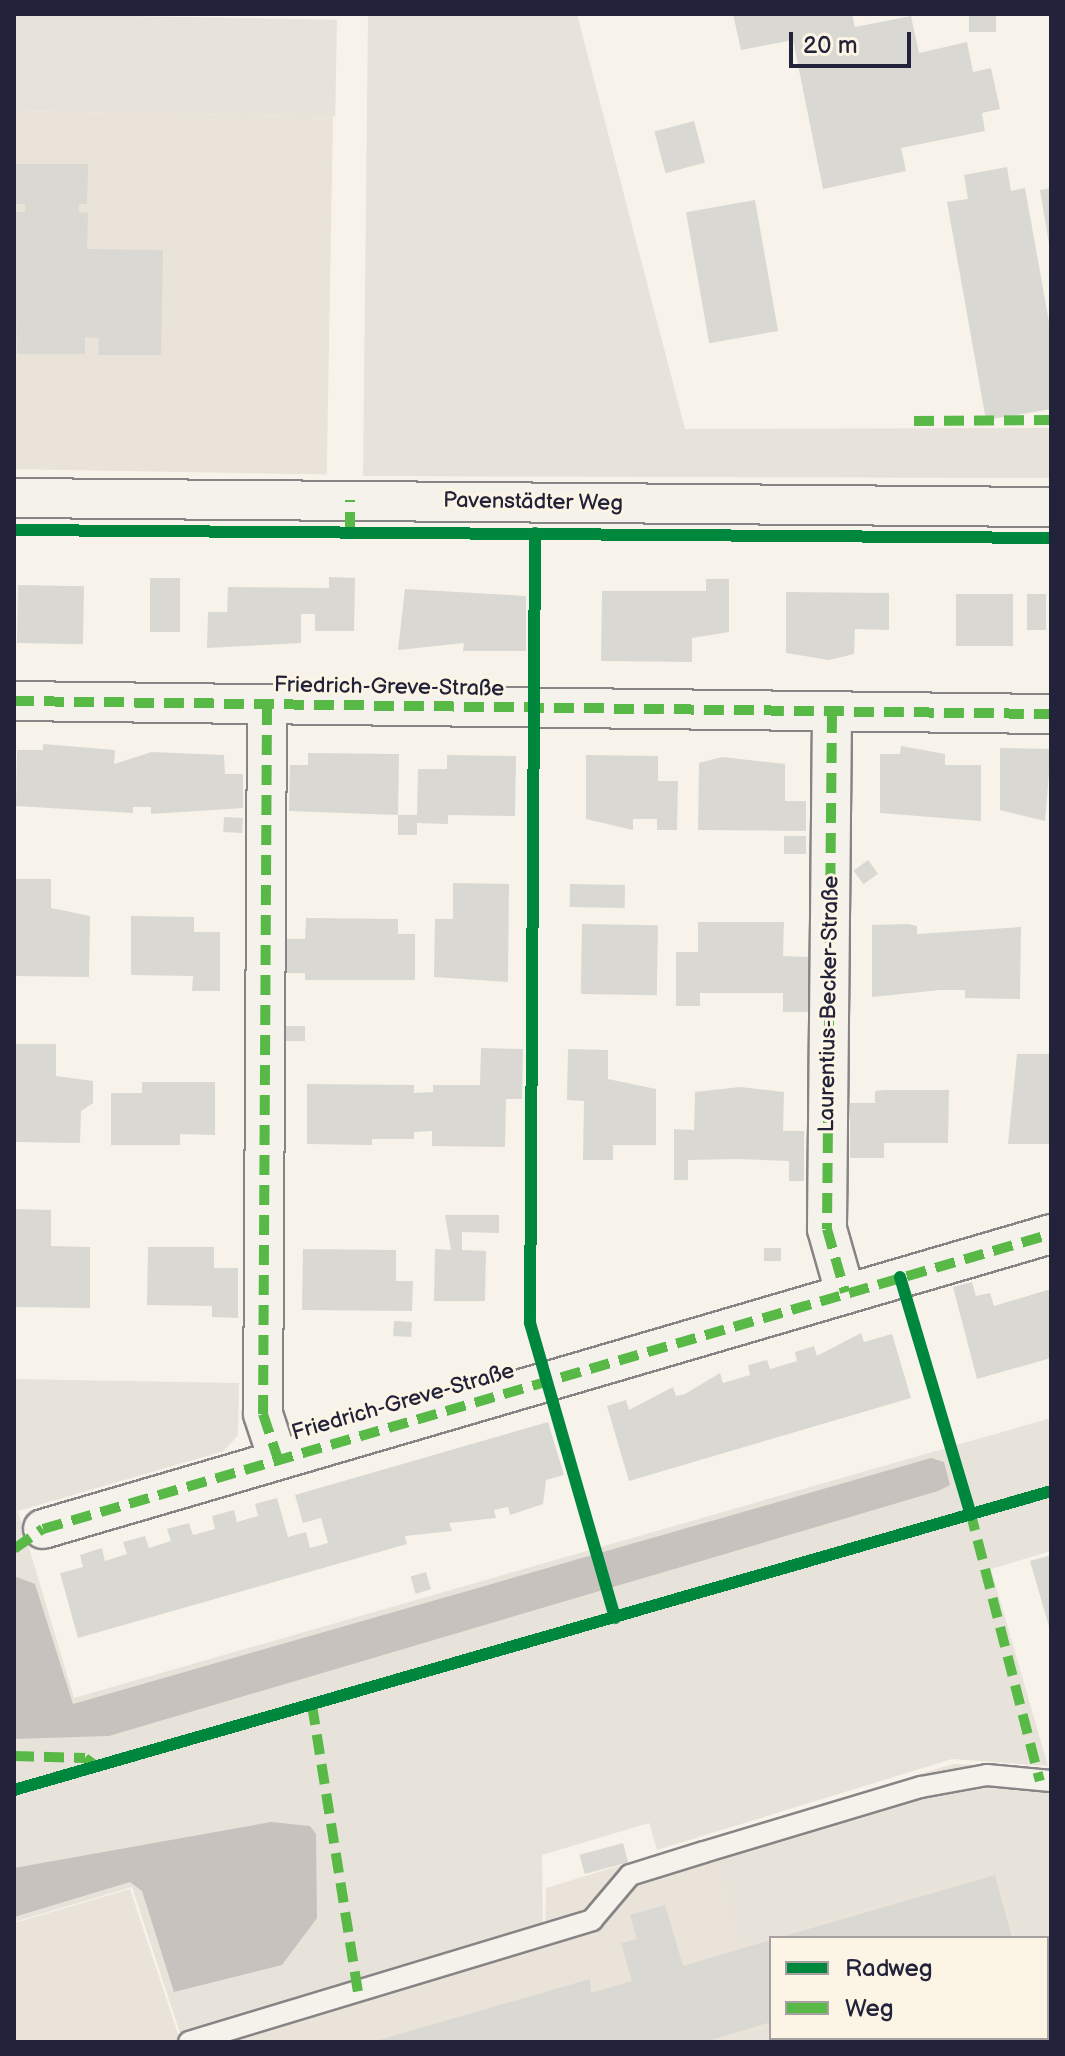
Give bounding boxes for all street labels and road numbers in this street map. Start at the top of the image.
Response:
street label: Pavenstädter Weg [442,487,624,517]
street label: Friedrich-Greve-Straße [274,672,504,702]
street label: Laurentius-Becker-Straße [814,875,844,1133]
street label: Friedrich-Greve-Straße [289,1358,517,1446]

